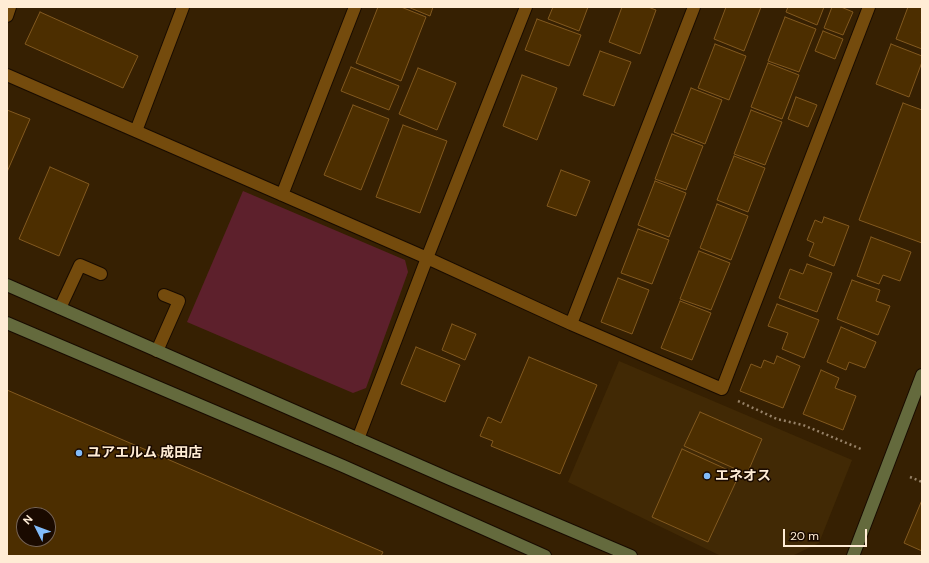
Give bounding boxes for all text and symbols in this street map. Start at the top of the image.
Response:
place label: ユアエルム 成田店 [87,445,202,461]
marker: ユアエルム 成田店 [74,448,84,458]
place label: エネオス [715,468,771,484]
marker: エネオス [702,471,712,481]
north arrow [16,507,56,547]
text: N [20,512,36,527]
scale bar [785,521,869,547]
text: 20 m [790,528,819,544]

